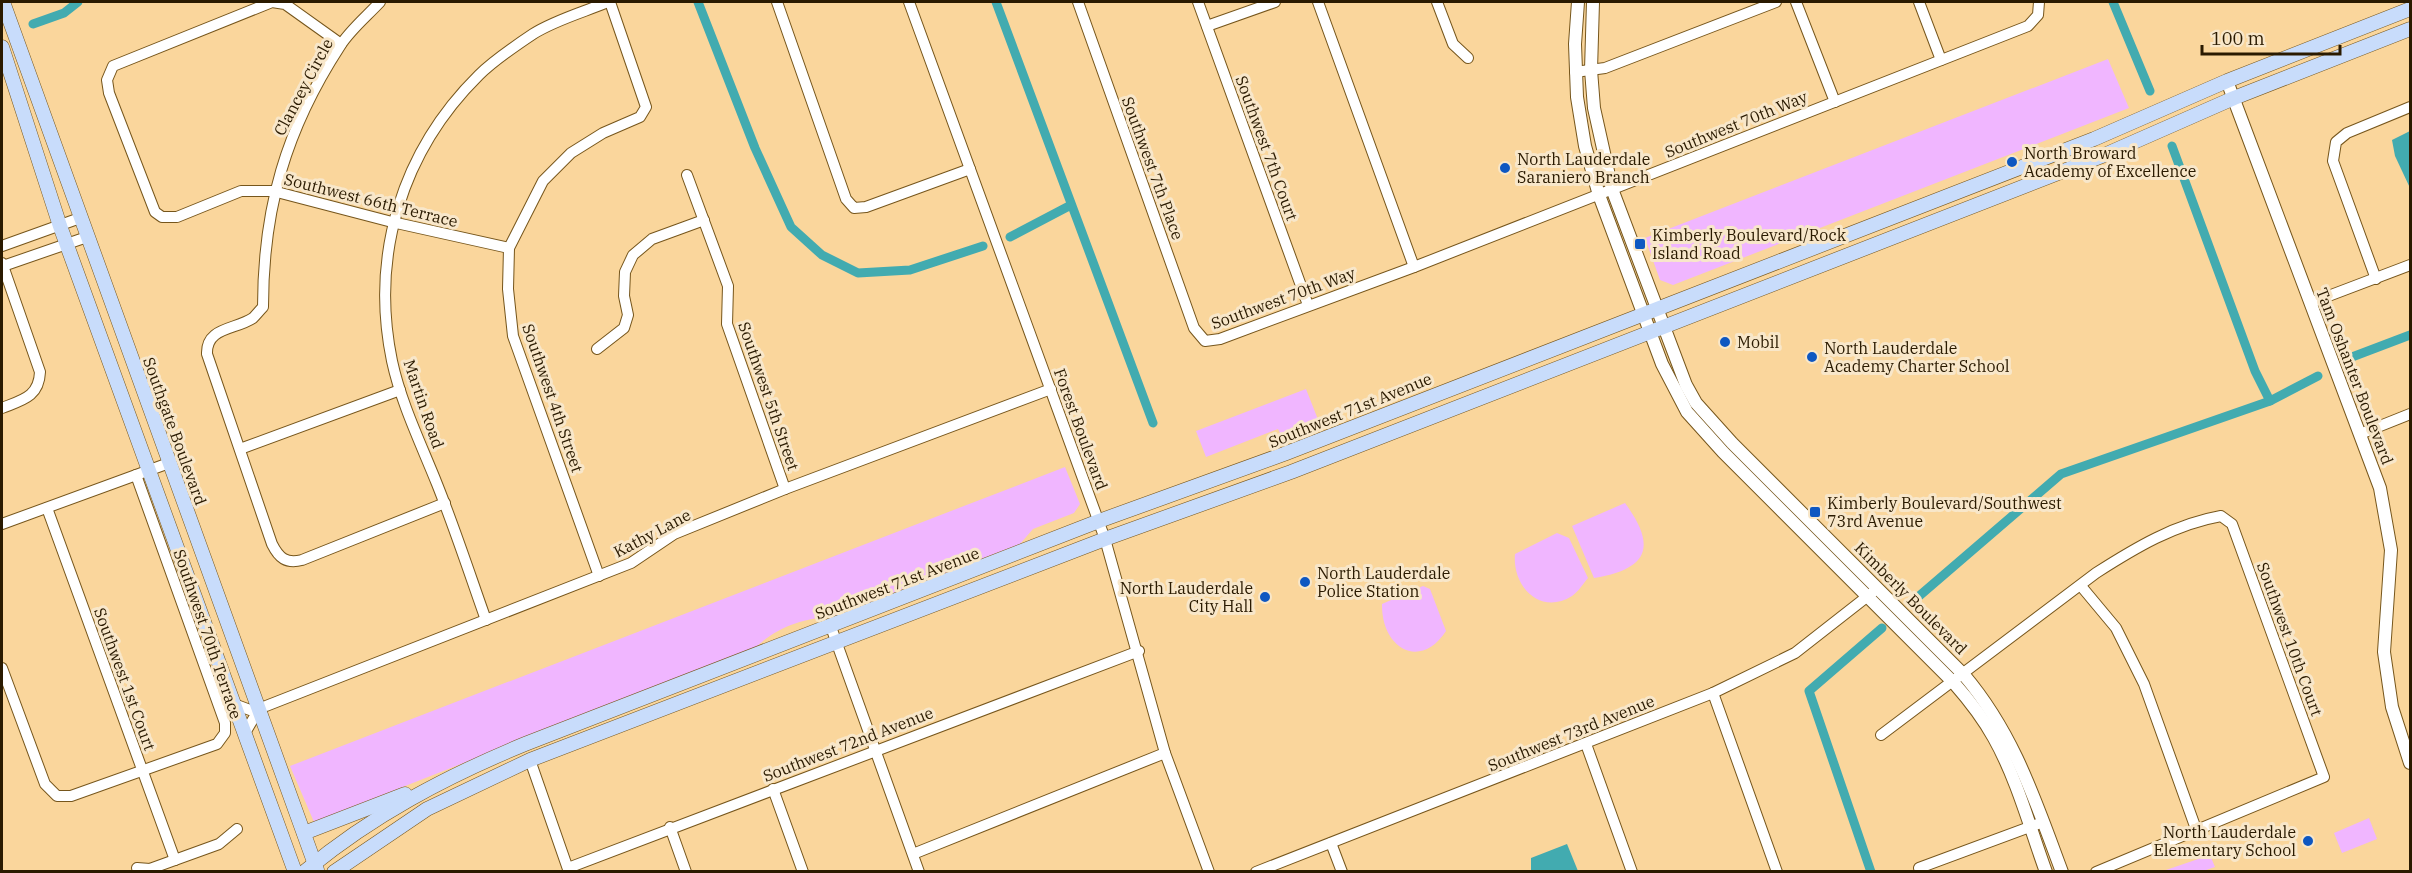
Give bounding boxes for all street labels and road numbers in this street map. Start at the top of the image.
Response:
street label: Clancey Circle [269,35,337,139]
street label: Southwest 7th Court [1231,73,1303,224]
street label: Southwest 70th Way [1662,86,1811,162]
street label: Southwest 7th Place [1118,94,1188,242]
street label: Southwest 66th Terrace [282,169,460,231]
street label: Southwest 70th Way [1208,262,1358,333]
street label: Tam Oshanter Boulevard [2312,285,2398,467]
street label: Southwest 5th Street [734,319,804,473]
street label: Southwest 4th Street [518,321,588,475]
street label: Southgate Boulevard [139,354,211,508]
street label: Martin Road [399,357,449,451]
street label: Forest Boulevard [1050,365,1112,493]
street label: Southwest 71st Avenue [1265,368,1435,452]
street label: Kathy Lane [610,504,694,562]
street label: Kimberly Boulevard [1851,538,1972,659]
street label: Southwest 71st Avenue [812,542,982,624]
street label: Southwest 70th Terrace [170,547,246,721]
street label: Southwest 10th Court [2253,559,2327,719]
street label: Southwest 1st Court [90,605,160,753]
street label: Southwest 73rd Avenue [1485,690,1657,776]
street label: Southwest 72nd Avenue [760,702,936,786]

